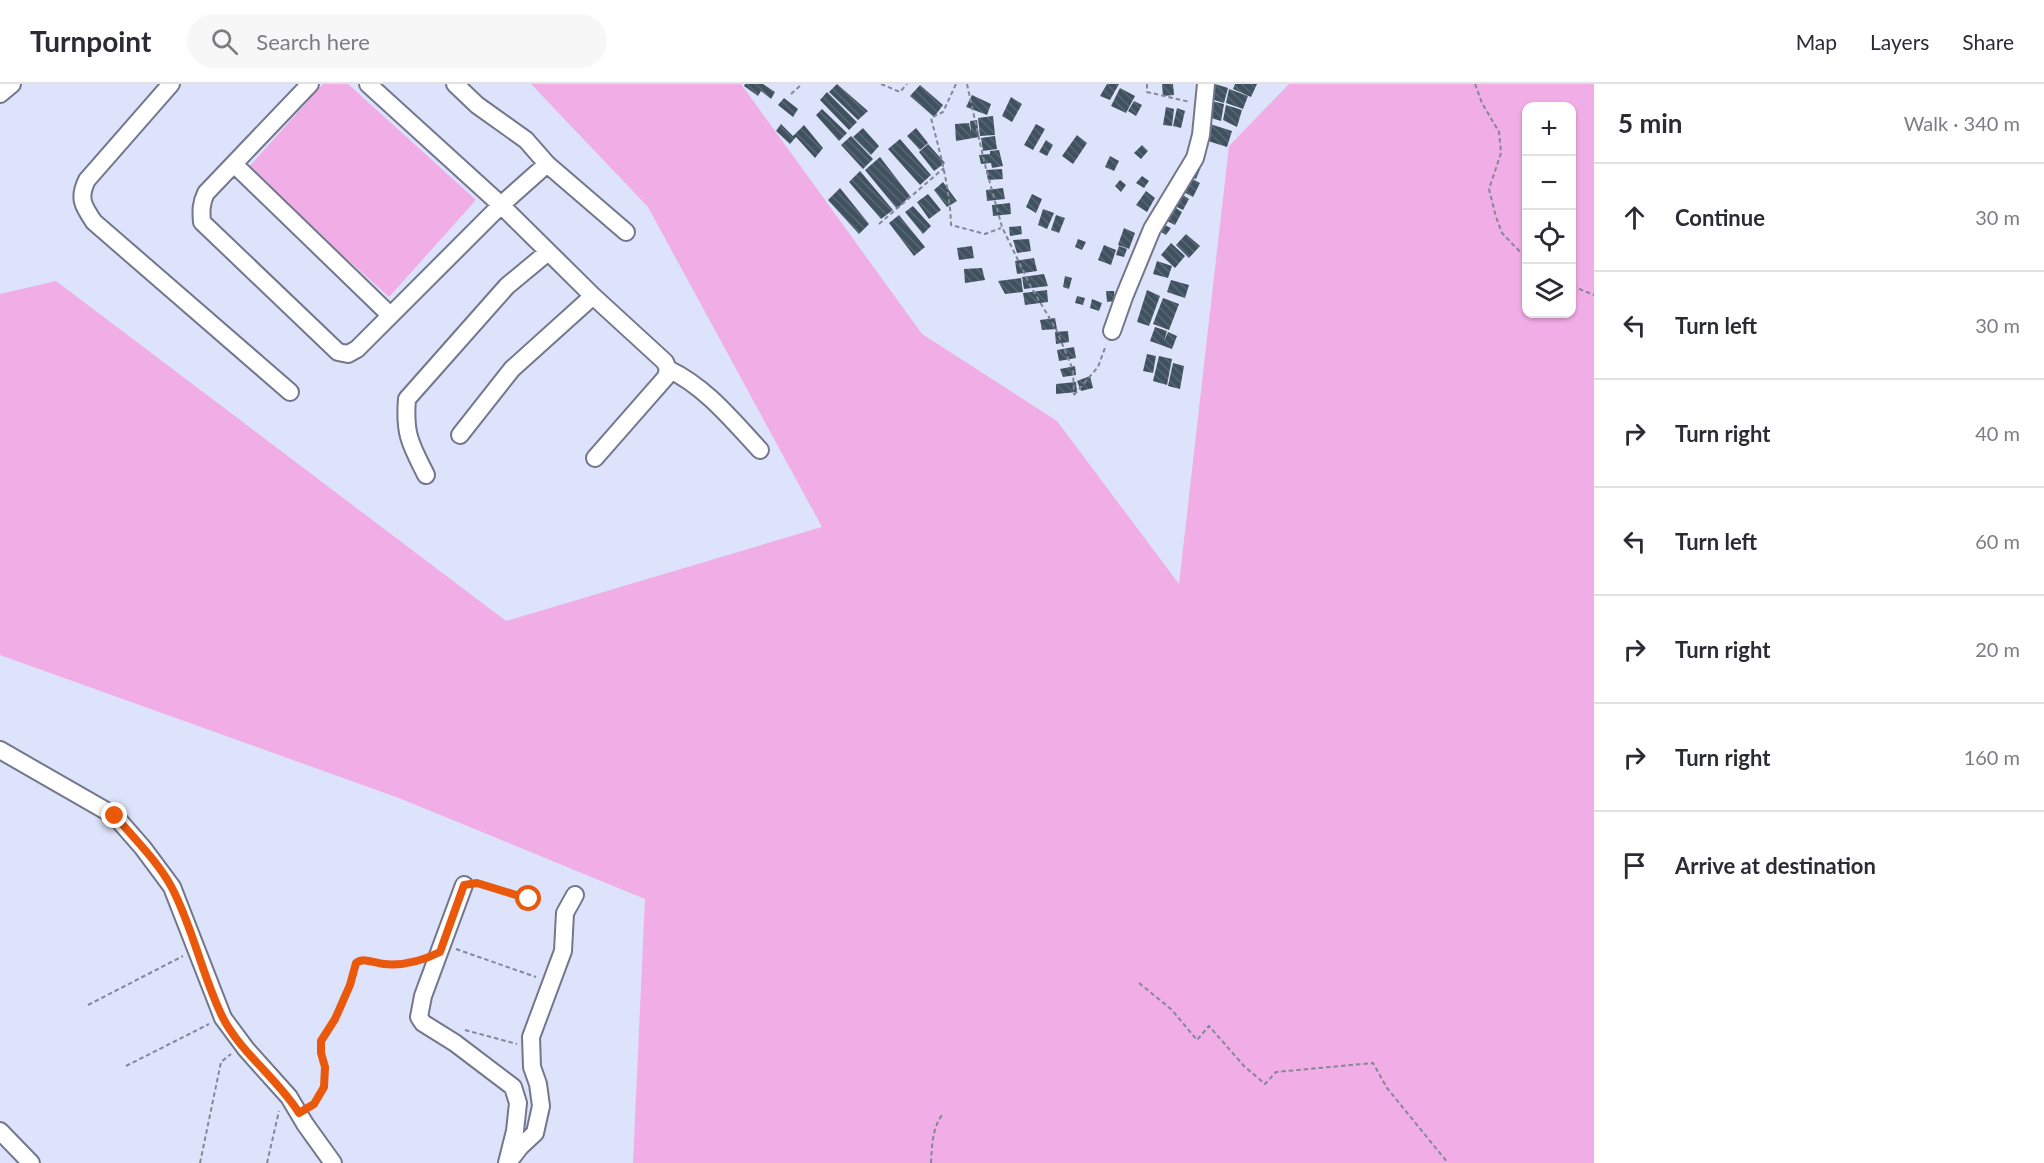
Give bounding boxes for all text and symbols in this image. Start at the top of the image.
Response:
search box [187,14,607,68]
text: Turnpoint [30,24,151,58]
icon: search [208,25,241,58]
text: Search here [256,28,370,55]
text: Map [1796,29,1837,54]
text: Layers [1870,29,1929,54]
text: Share [1962,29,2014,54]
map controls [1522,102,1576,318]
button: + [1522,102,1576,156]
text: 5 min [1618,107,1682,139]
text: Walk · 340 m [1904,111,2020,135]
button: − [1522,156,1576,210]
icon: ahead [1618,201,1651,234]
text: Continue [1675,204,1765,231]
text: 30 m [1975,205,2020,229]
button: locate [1522,210,1576,264]
button: layers [1522,264,1576,318]
icon: left [1618,309,1651,342]
text: Turn left [1675,312,1757,339]
text: 30 m [1975,313,2020,337]
icon: right [1618,417,1651,450]
text: Turn right [1675,420,1770,447]
text: 40 m [1975,421,2020,445]
icon: left [1618,525,1651,558]
text: Turn left [1675,528,1757,555]
text: 60 m [1975,529,2020,553]
icon: right [1618,633,1651,666]
text: Turn right [1675,636,1770,663]
text: 20 m [1975,637,2020,661]
icon: right [1618,741,1651,774]
text: Turn right [1675,744,1770,771]
text: 160 m [1964,745,2020,769]
route end [101,802,127,828]
icon: arrive [1618,849,1651,882]
text: Arrive at destination [1675,852,1876,879]
route start [515,885,541,911]

